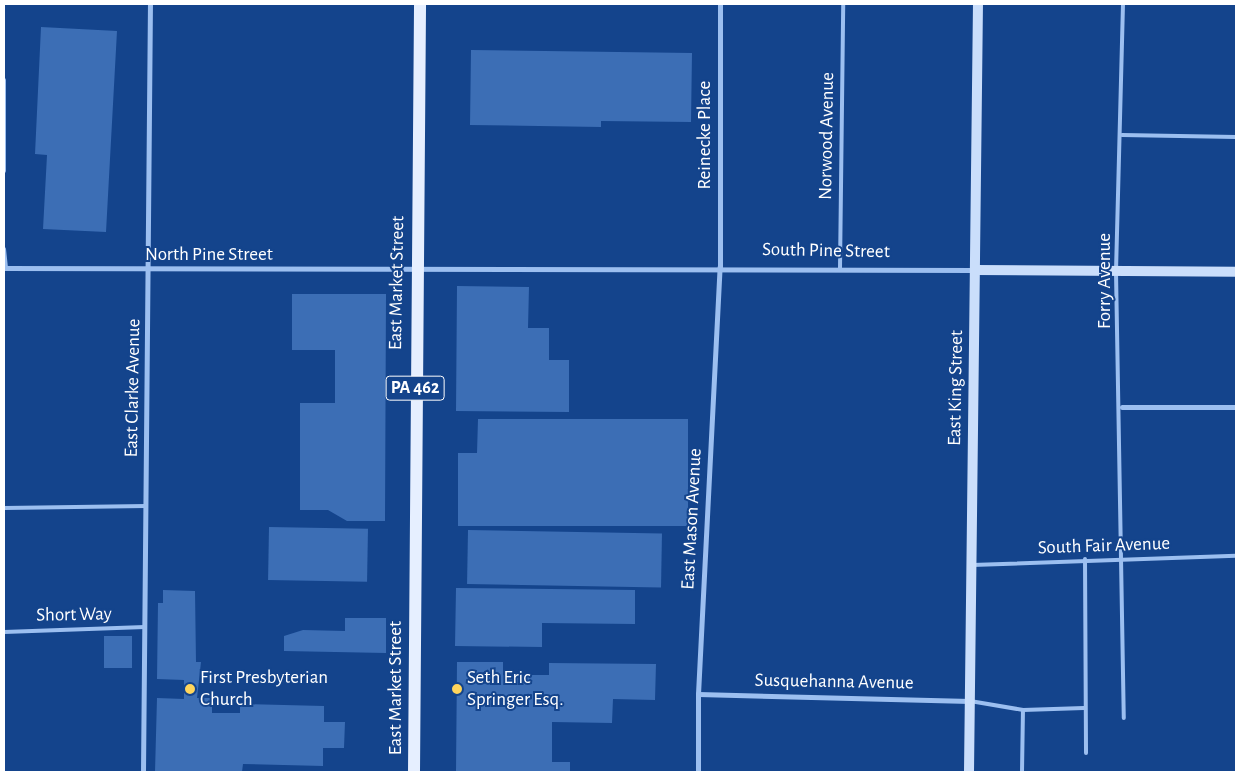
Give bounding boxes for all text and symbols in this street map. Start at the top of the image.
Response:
street label: Norwood Avenue [814,72,840,200]
street label: Reinecke Place [694,81,716,189]
street label: East Market Street [384,216,410,350]
street label: Forry Avenue [1094,233,1116,329]
street label: South Pine Street [762,238,890,264]
street label: North Pine Street [145,244,273,266]
street label: East Clarke Avenue [120,318,146,458]
street label: East King Street [944,330,968,446]
road number: PA 462 [385,372,445,403]
street label: East Mason Avenue [677,448,707,590]
street label: South Fair Avenue [1037,532,1171,560]
street label: Short Way [36,603,112,627]
street label: East Market Street [385,621,407,755]
place label: First Presbyterian Church [200,667,328,711]
place label: Seth Eric Springer Esq. [467,667,564,711]
street label: Susquehanna Avenue [754,669,914,695]
marker: First Presbyterian Church [184,683,196,695]
marker: Seth Eric Springer Esq. [451,683,463,695]

